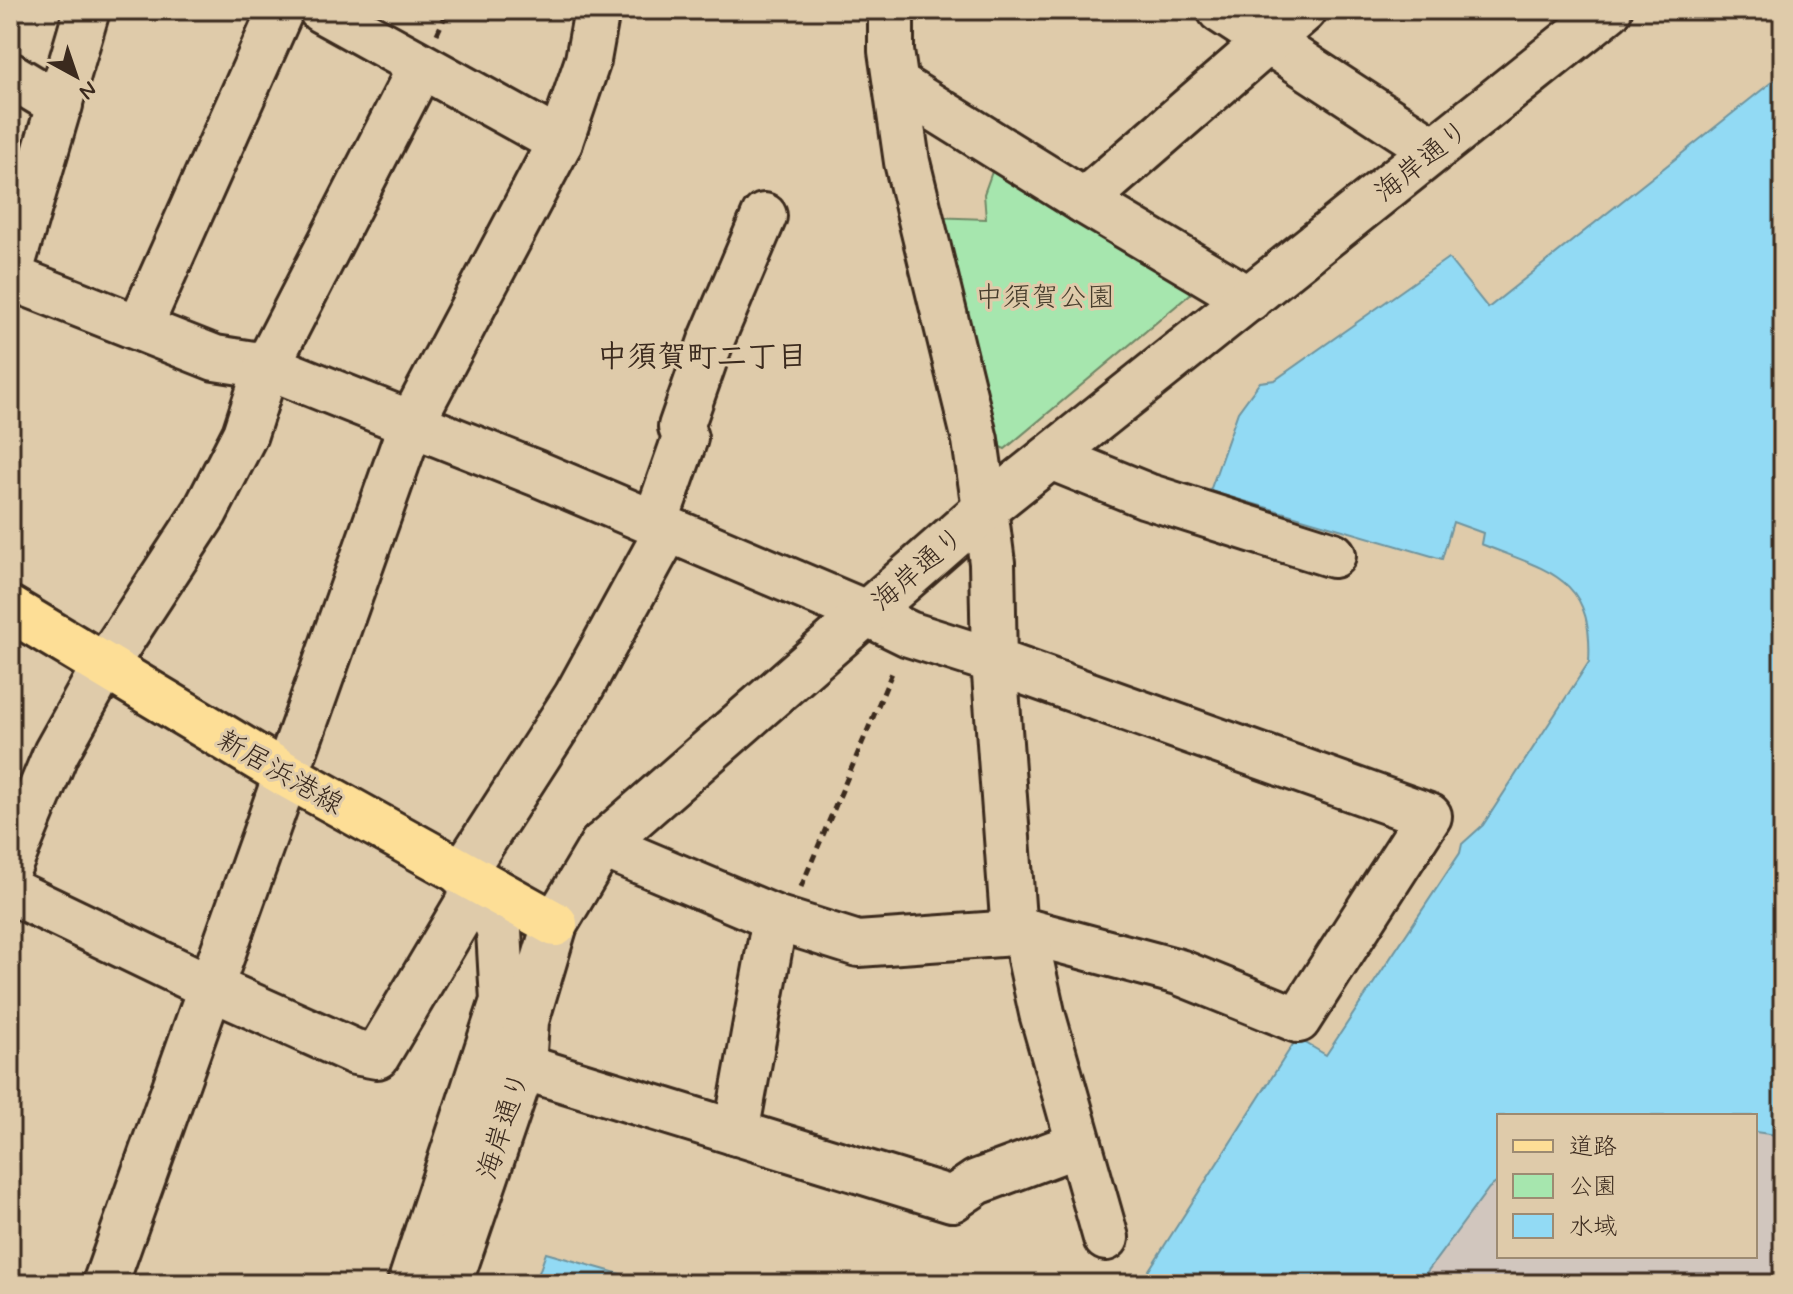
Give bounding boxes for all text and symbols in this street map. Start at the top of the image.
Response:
north arrow [36,36,116,116]
text: N [73,74,102,105]
street label: 海岸通り [1367,112,1478,212]
park label: 中須賀公園 [975,280,1115,317]
district label: 中須賀町二丁目 [597,338,807,377]
street label: 海岸通り [864,519,973,621]
street label: 新居浜港線 [210,722,350,824]
street label: 海岸通り [469,1067,539,1185]
legend [1497,1114,1757,1258]
text: 道路 [1569,1132,1617,1163]
text: 公園 [1569,1172,1617,1203]
text: 水域 [1569,1212,1617,1243]

